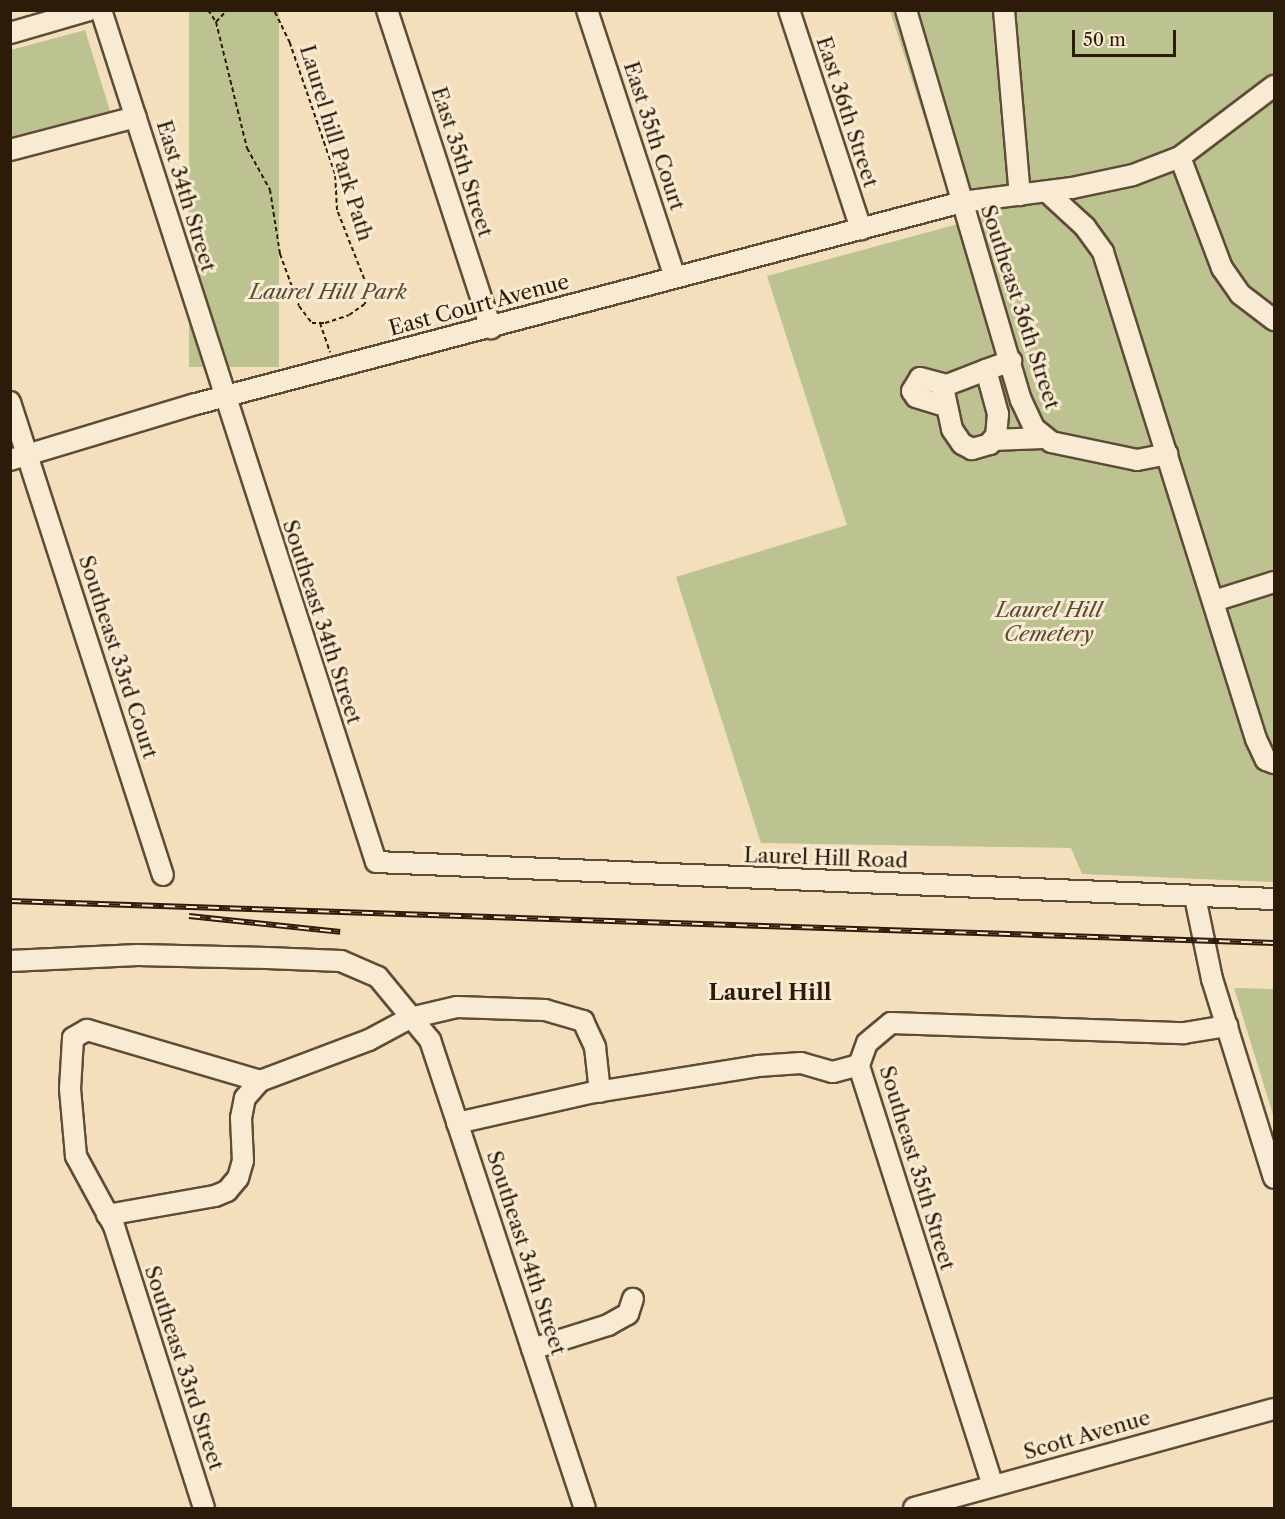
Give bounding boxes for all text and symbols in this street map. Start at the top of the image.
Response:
scale bar [1075,18,1178,56]
text: 50 m [1083,29,1126,51]
street label: East 36th Street [811,33,883,191]
street label: Laurel hill Park Path [294,42,378,244]
street label: East 35th Court [618,58,690,214]
street label: East 35th Street [426,84,498,240]
street label: East 34th Street [151,117,221,275]
street label: Southeast 36th Street [975,202,1065,412]
street label: East Court Avenue [386,269,572,341]
park label: Laurel Hill Park [249,279,407,305]
street label: Southeast 34th Street [277,517,367,727]
street label: Southeast 33rd Court [73,552,163,762]
park label: Laurel Hill Cemetery [996,597,1102,647]
street label: Laurel Hill Road [743,843,909,873]
district label: Laurel Hill [709,980,831,1006]
street label: Southeast 35th Street [874,1063,960,1273]
street label: Southeast 34th Street [481,1148,571,1358]
street label: Southeast 33rd Street [139,1263,229,1473]
street label: Scott Avenue [1020,1405,1154,1465]

